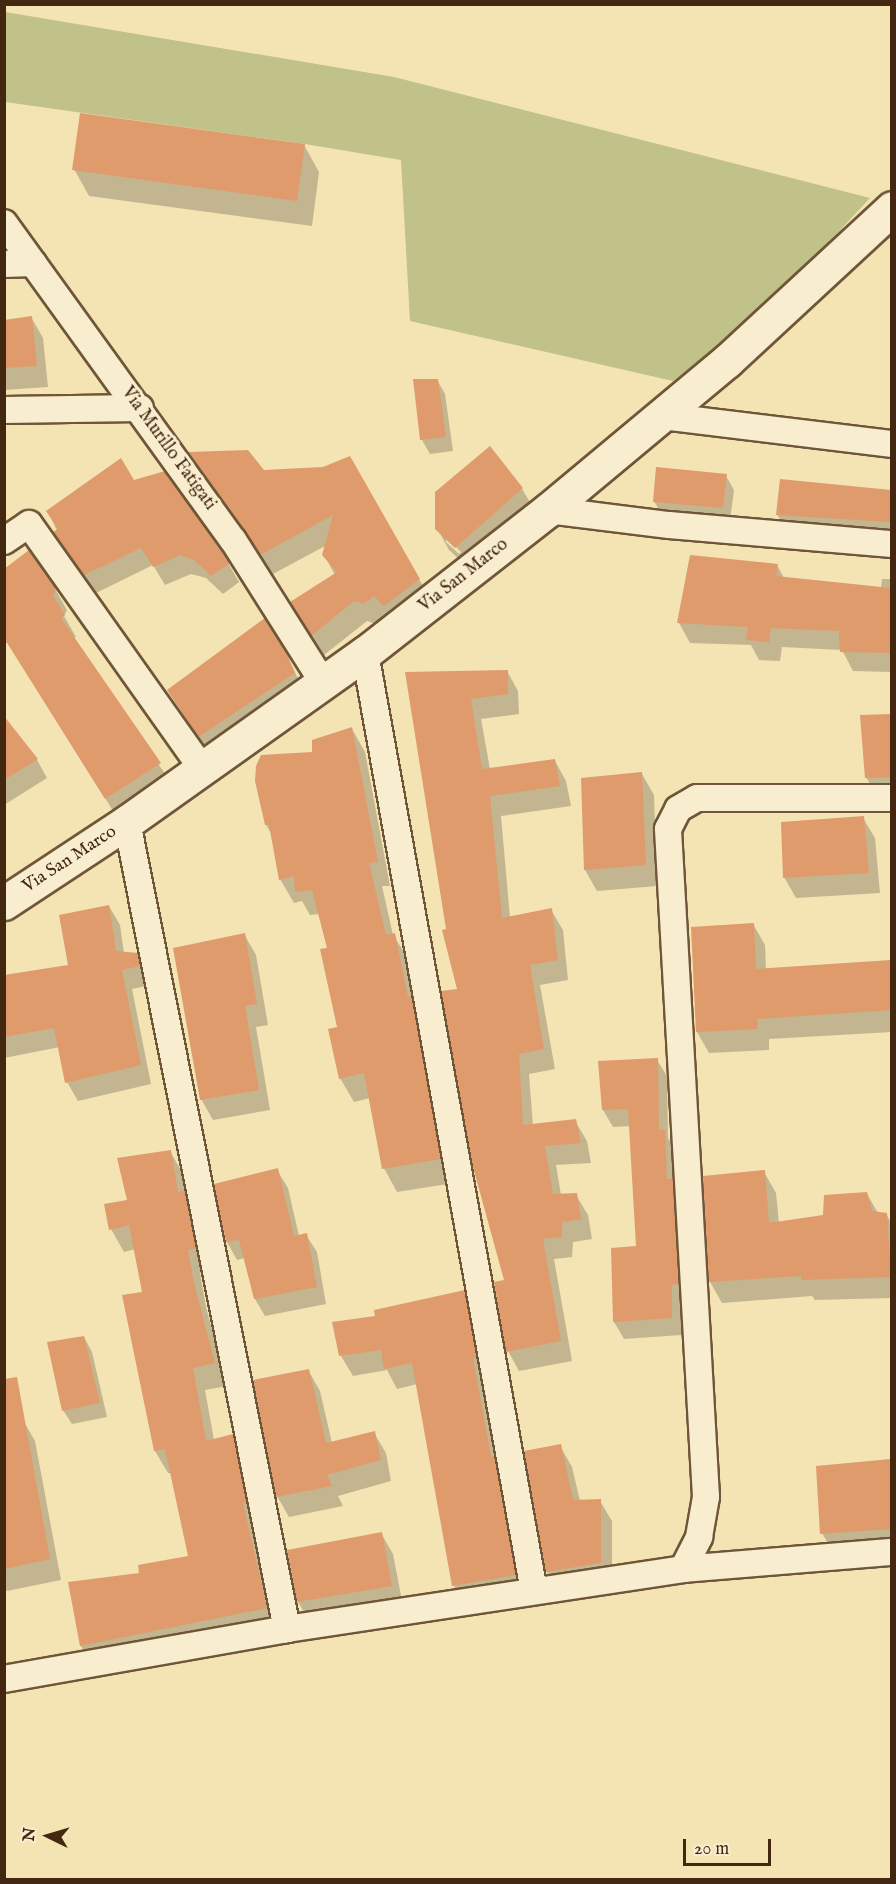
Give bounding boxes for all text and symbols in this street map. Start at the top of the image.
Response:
street label: Via Murillo Fatigati [116,383,220,515]
street label: Via San Marco [415,534,513,618]
street label: Via San Marco [19,822,121,898]
north arrow [18,1806,78,1866]
text: N [20,1827,41,1842]
scale bar [686,1827,774,1865]
text: 20 m [694,1838,729,1861]

